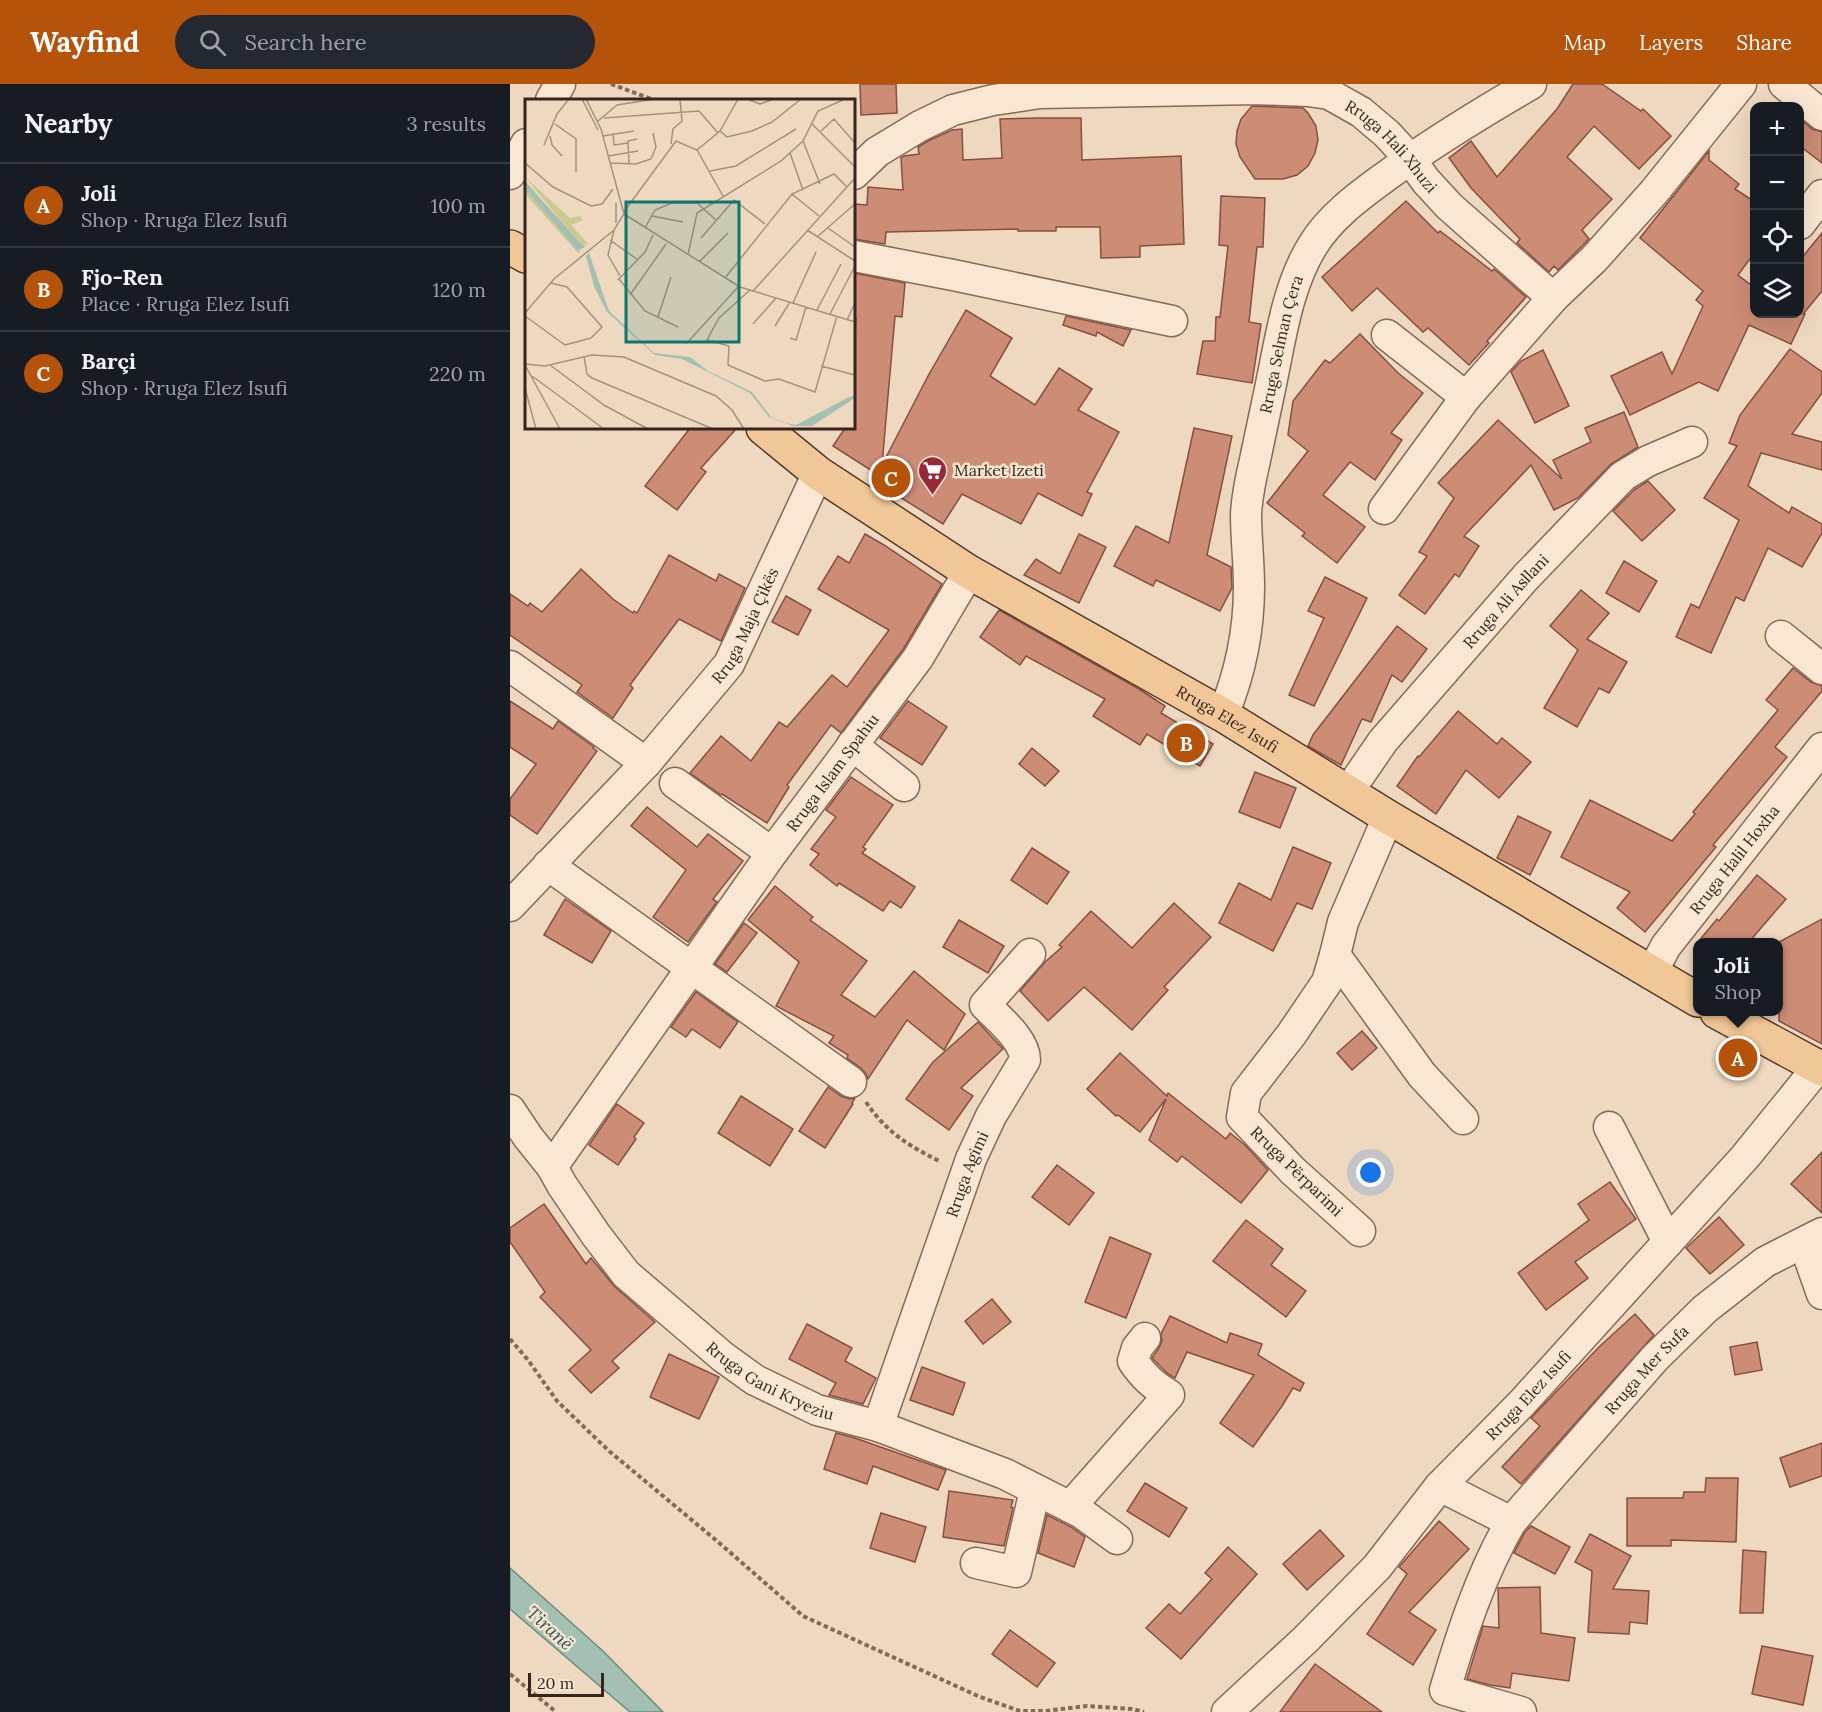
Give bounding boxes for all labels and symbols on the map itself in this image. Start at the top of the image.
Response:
street label: Rruga Hali Xhuzi [1342,95,1442,197]
inset map [525,99,855,429]
street label: Rruga Selman Çera [1255,272,1307,415]
supermarket icon: Market Izeti [917,454,949,496]
pin: C [872,456,910,500]
place label: Market Izeti [954,460,1044,480]
street label: Rruga Ali Asllani [1458,550,1553,652]
street label: Rruga Maja Çikës [707,564,783,688]
street label: Rruga Elez Isufi [1173,681,1282,757]
street label: Rruga Islam Spahiu [782,709,883,835]
pin: B [1166,720,1206,766]
street label: Rruga Halil Hoxha [1685,801,1783,918]
pin: A [1718,1036,1758,1080]
street label: Rruga Përparimi [1247,1122,1347,1220]
street label: Rruga Agimi [941,1128,993,1220]
your location [1356,1158,1385,1187]
street label: Rruga Mer Sufa [1600,1321,1693,1418]
street label: Rruga Gani Kryeziu [702,1337,836,1424]
street label: Rruga Elez Isufi [1481,1346,1575,1444]
water label: Tiranë [522,1601,578,1655]
scale bar [528,1670,604,1698]

